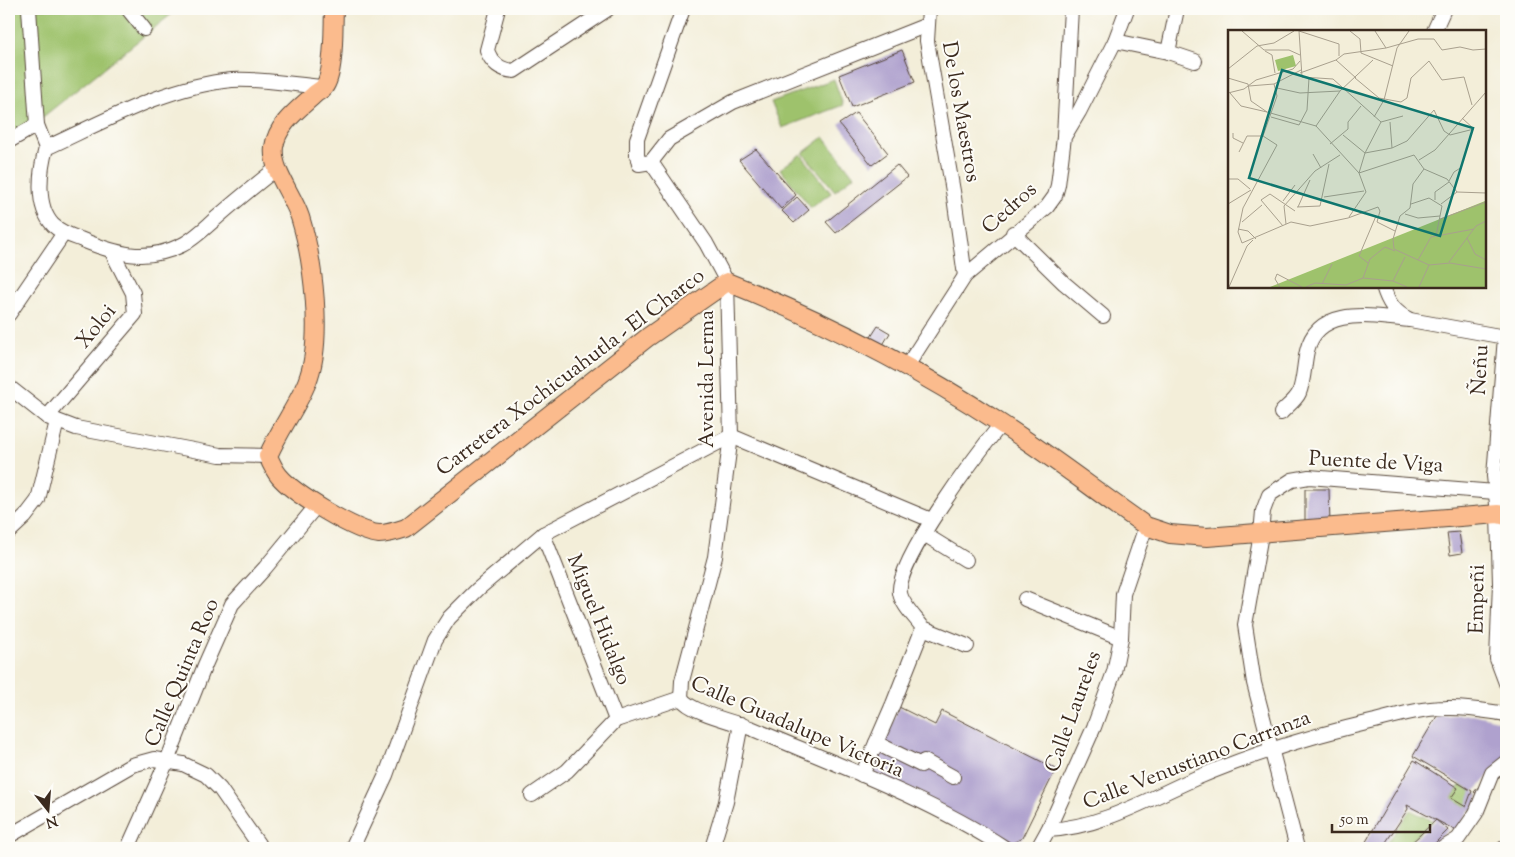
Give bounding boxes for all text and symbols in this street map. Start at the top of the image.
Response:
inset map [1228,30,1485,288]
street label: De los Maestros [933,39,987,185]
street label: Cedros [976,176,1044,242]
street label: Carretera Xochicuahutla - El Charco [430,262,712,484]
street label: Xoloi [70,298,124,356]
street label: Avenida Lerma [693,310,723,448]
street label: Ñeñu [1465,344,1497,396]
street label: Puente de Viga [1308,445,1444,482]
street label: Miguel Hidalgo [558,550,638,690]
street label: Empeñi [1462,564,1494,634]
street label: Calle Quinta Roo [138,594,228,752]
street label: Calle Laureles [1038,647,1110,777]
street label: Calle Guadalupe Victoria [686,669,909,787]
street label: Calle Venustiano Carranza [1079,704,1316,818]
north arrow [22,784,72,834]
scale bar [1332,802,1430,834]
text: N [43,809,59,832]
text: 50 m [1339,810,1369,831]

